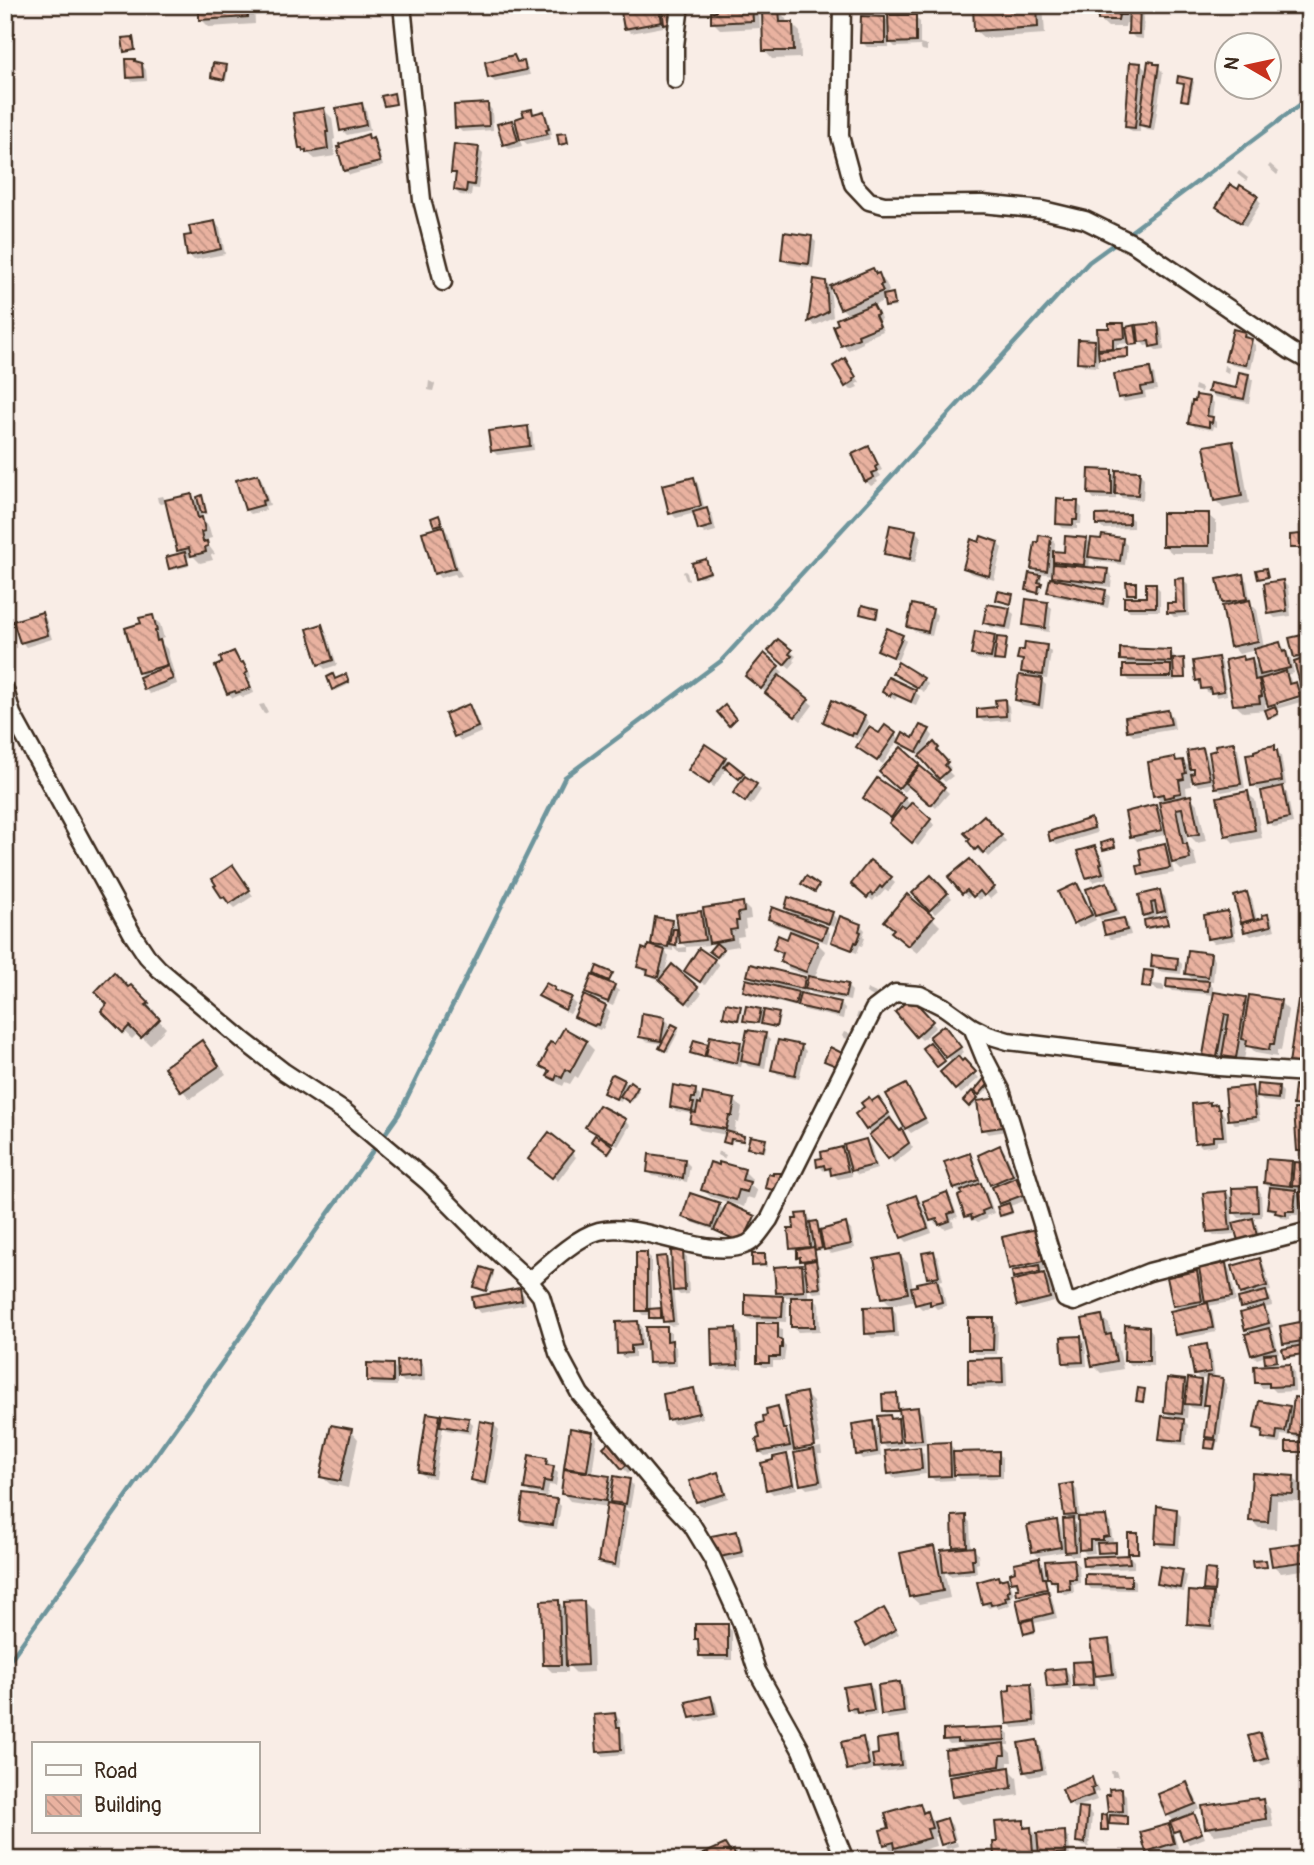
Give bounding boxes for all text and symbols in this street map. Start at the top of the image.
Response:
north arrow [1212,32,1282,102]
text: N [1219,55,1245,72]
legend [32,1742,259,1834]
text: Road [94,1758,138,1785]
text: Building [94,1792,161,1819]

